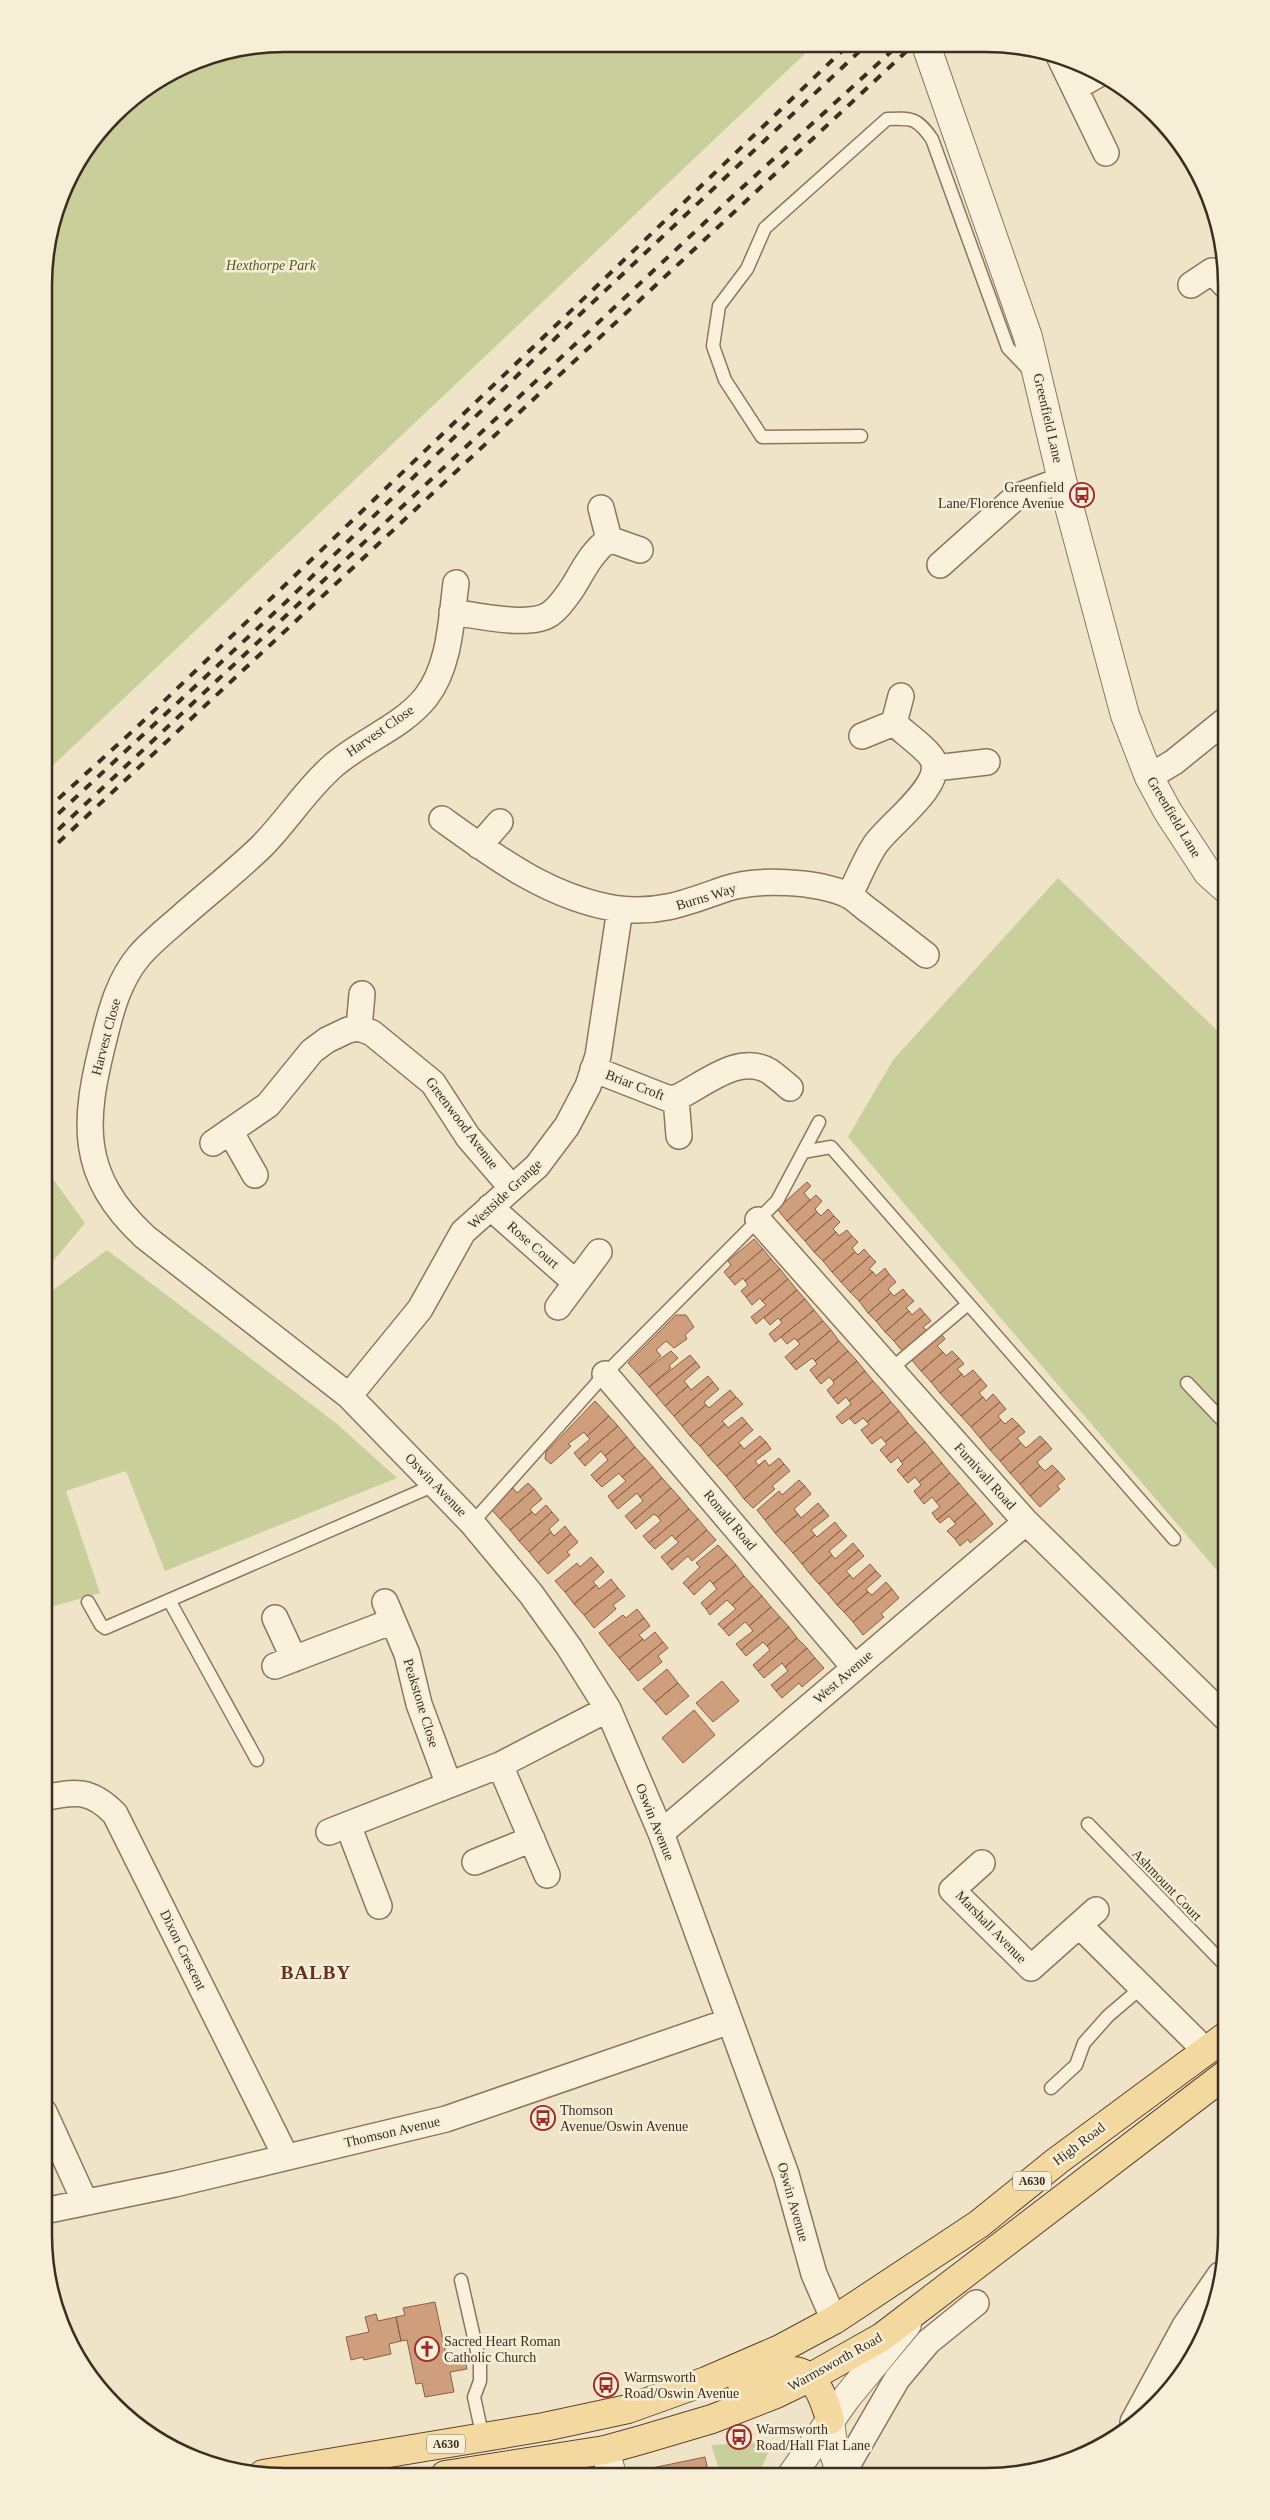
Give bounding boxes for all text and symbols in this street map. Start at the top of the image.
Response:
park label: Hexthorpe Park [225,258,317,273]
street label: Greenfield Lane [1030,372,1066,464]
place label: Greenfield Lane/Florence Avenue [938,480,1064,511]
bus stop icon: Greenfield Lane/Florence Avenue [1069,482,1095,508]
street label: Harvest Close [343,702,417,760]
street label: Greenfield Lane [1144,774,1204,860]
street label: Burns Way [674,881,738,913]
street label: Harvest Close [89,997,123,1077]
street label: Briar Croft [603,1067,667,1103]
street label: Greenwood Avenue [423,1074,501,1172]
street label: Westside Grange [465,1156,545,1232]
street label: Rose Court [504,1219,562,1272]
street label: Furnivall Road [951,1440,1019,1512]
street label: Oswin Avenue [402,1450,470,1520]
street label: Ronald Road [701,1487,759,1553]
street label: West Avenue [811,1647,875,1707]
street label: Peakstone Close [400,1657,442,1749]
street label: Oswin Avenue [633,1781,677,1863]
street label: Ashmount Court [1129,1846,1205,1924]
street label: Marshall Avenue [953,1888,1029,1966]
street label: Dixon Crescent [157,1907,209,1993]
district label: BALBY [281,1962,351,1983]
place label: Thomson Avenue/Oswin Avenue [560,2103,688,2134]
bus stop icon: Thomson Avenue/Oswin Avenue [530,2105,556,2131]
street label: Thomson Avenue [343,2114,441,2150]
street label: High Road [1050,2120,1108,2168]
street label: Oswin Avenue [775,2161,811,2243]
road number: A630 [1013,2172,1051,2190]
street label: Warmsworth Road [785,2330,885,2394]
place label: Sacred Heart Roman Catholic Church [444,2334,561,2365]
church icon: Sacred Heart Roman Catholic Church [414,2336,440,2362]
place label: Warmsworth Road/Oswin Avenue [624,2370,739,2401]
bus stop icon: Warmsworth Road/Oswin Avenue [593,2372,619,2398]
place label: Warmsworth Road/Hall Flat Lane [756,2422,870,2453]
bus stop icon: Warmsworth Road/Hall Flat Lane [726,2424,752,2450]
road number: A630 [427,2434,465,2454]

